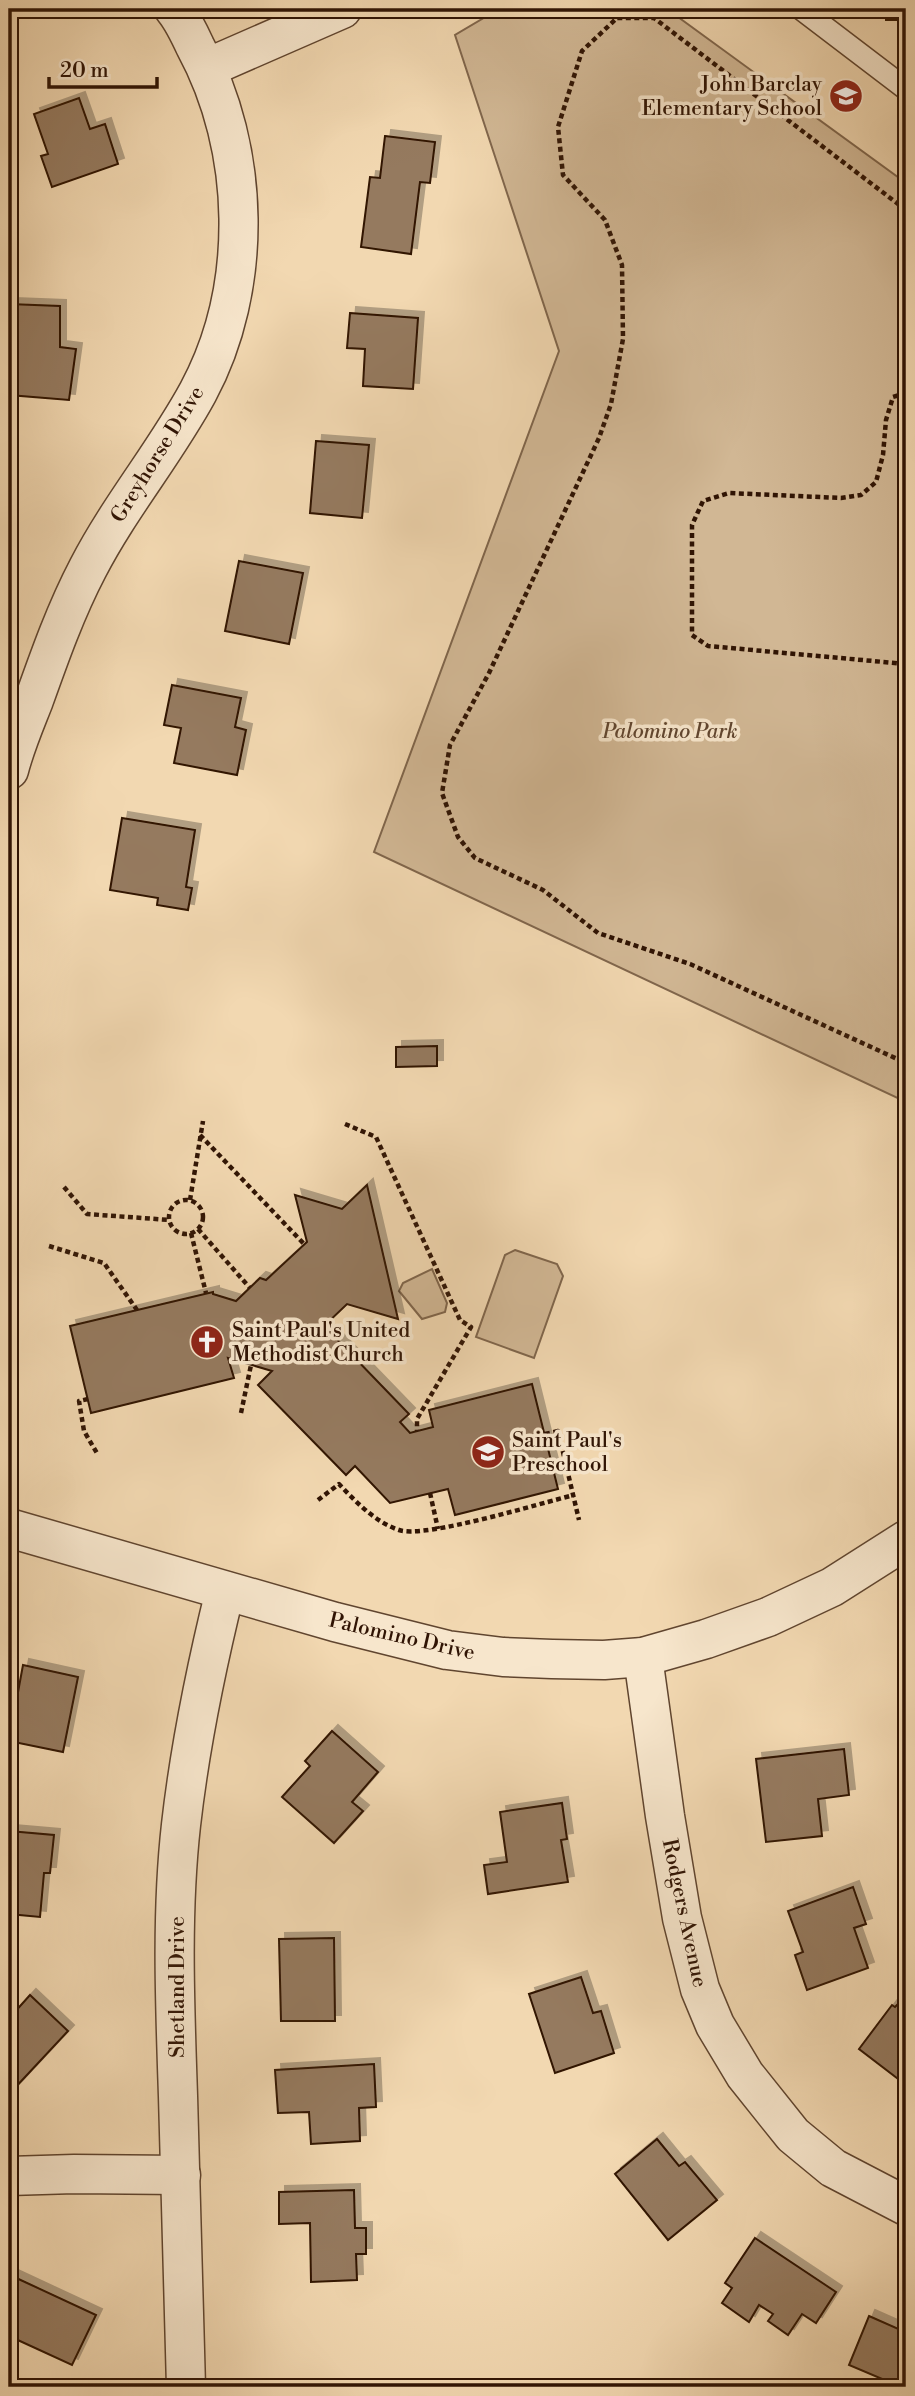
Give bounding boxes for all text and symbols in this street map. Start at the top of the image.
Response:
scale bar [49,46,158,90]
text: 20 m [60,58,109,84]
place label: John Barclay Elementary School [642,72,823,122]
school or university icon: John Barclay Elementary School [827,77,865,115]
street label: Greyhorse Drive [105,381,210,528]
park label: Palomino Park [601,719,738,745]
place label: Saint Paul's United Methodist Church [232,1318,410,1368]
church icon: Saint Paul's United Methodist Church [188,1323,226,1361]
place label: Saint Paul's Preschool [512,1428,622,1478]
school or university icon: Saint Paul's Preschool [469,1433,507,1471]
street label: Palomino Drive [326,1608,477,1666]
street label: Rodgers Avenue [656,1837,712,1990]
street label: Shetland Drive [165,1916,191,2058]

